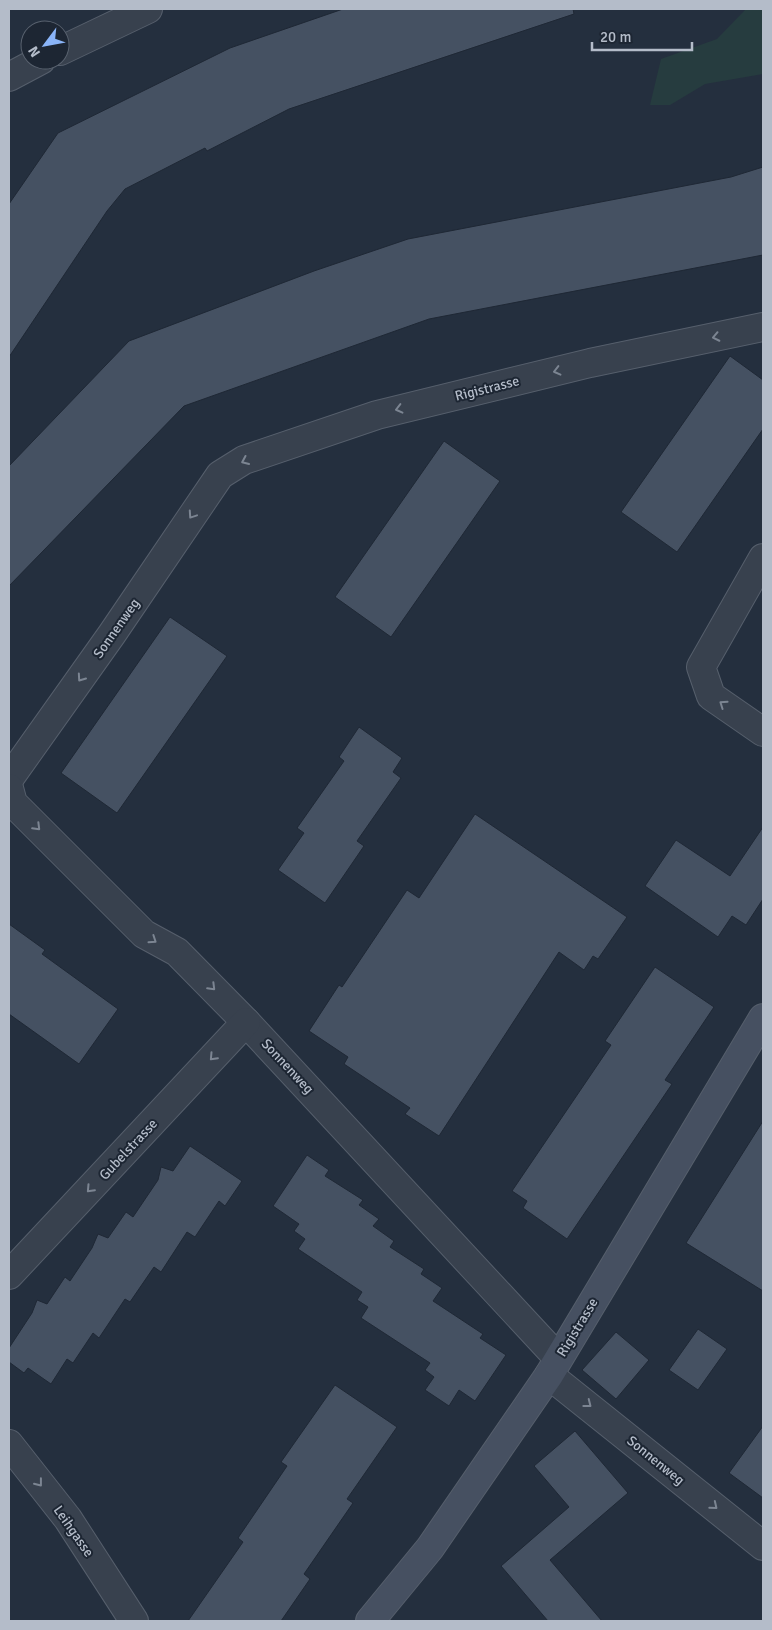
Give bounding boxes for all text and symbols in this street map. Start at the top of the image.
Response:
north arrow [20,20,70,70]
scale bar [592,20,692,52]
text: 20 m [600,28,631,46]
text: N [25,43,44,60]
one-way arrow [711,331,720,342]
one-way arrow [552,365,561,376]
street label: Rigistrasse [453,372,521,405]
one-way arrow [394,403,403,414]
one-way arrow [241,455,250,465]
one-way arrow [189,510,198,519]
street label: Sonnenweg [90,595,143,661]
one-way arrow [78,672,87,682]
one-way arrow [719,701,729,710]
one-way arrow [31,821,40,830]
one-way arrow [147,934,157,943]
one-way arrow [206,981,215,990]
street label: Sonnenweg [258,1035,317,1097]
one-way arrow [210,1052,219,1061]
street label: Gubelstrasse [96,1115,161,1184]
one-way arrow [87,1183,96,1192]
street label: Rigistrasse [553,1295,602,1360]
one-way arrow [582,1399,591,1408]
street label: Sonnenweg [623,1432,688,1489]
one-way arrow [33,1477,42,1486]
one-way arrow [708,1501,717,1509]
street label: Leihgasse [50,1502,98,1560]

